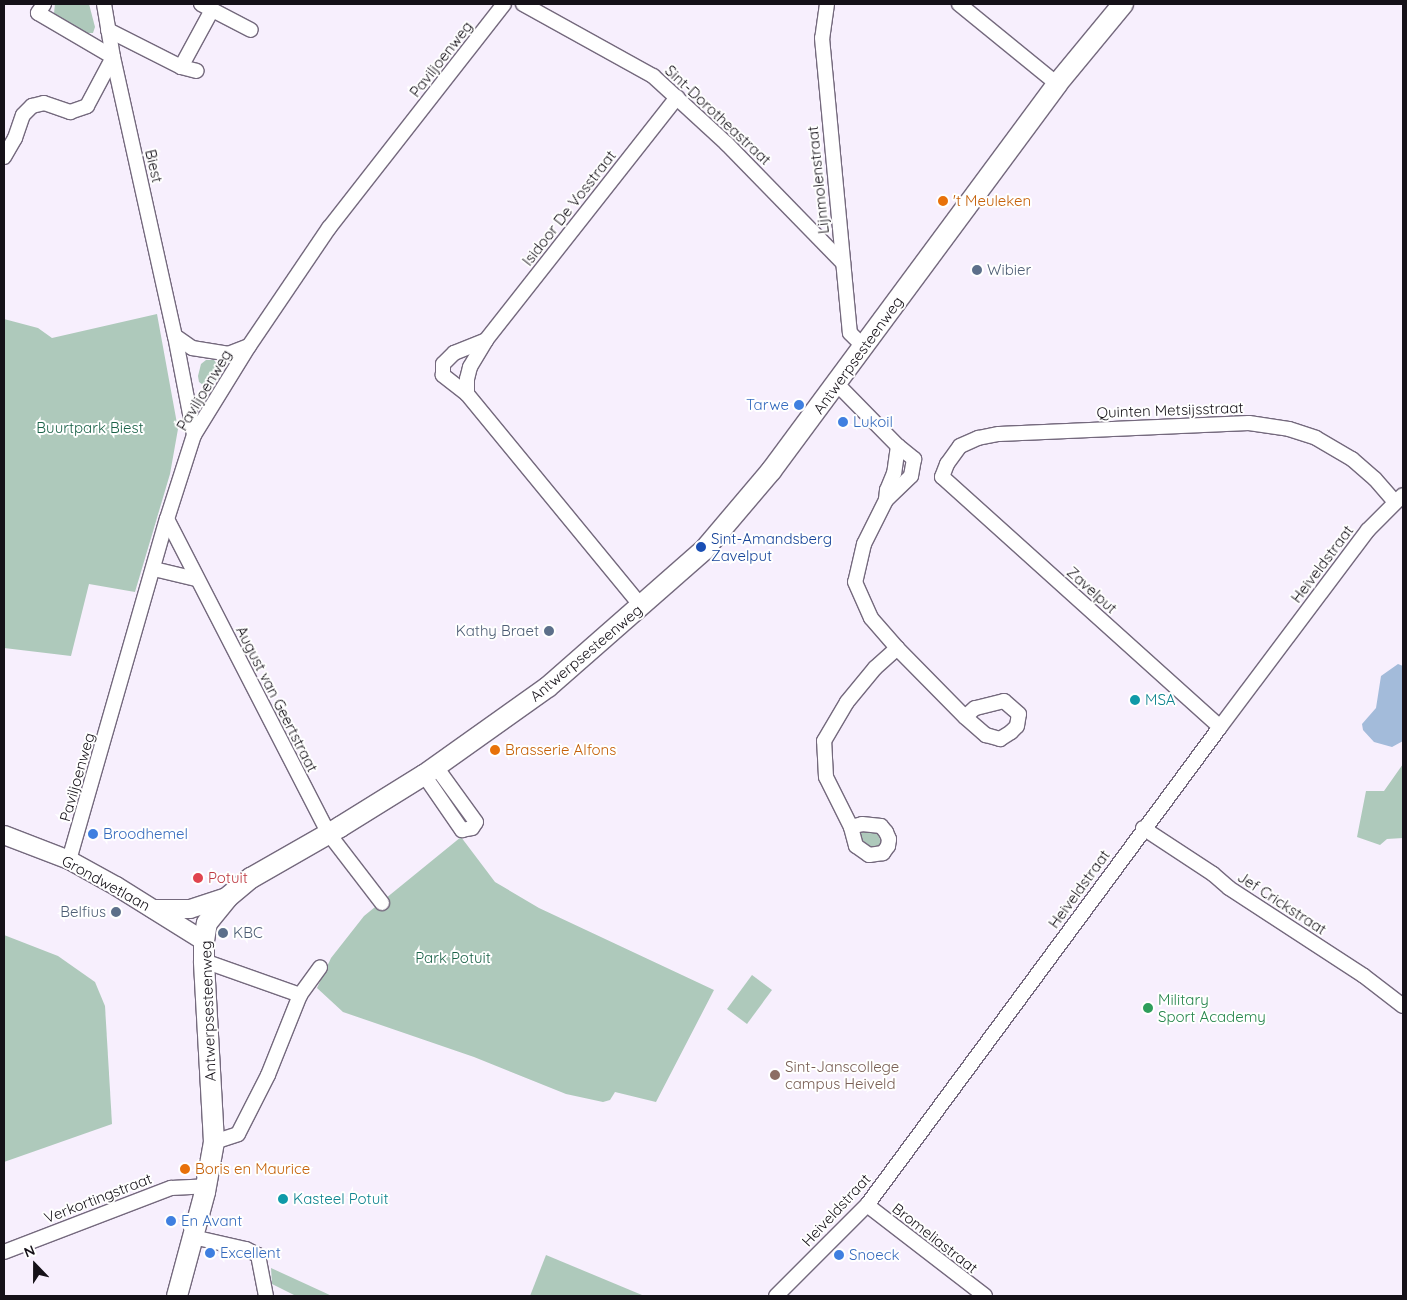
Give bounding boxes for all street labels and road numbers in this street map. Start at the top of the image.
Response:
street label: Paviljoenweg [406,17,476,101]
street label: Sint-Dorotheastraat [661,61,775,169]
street label: Lijnmolenstraat [803,125,833,235]
street label: Isidoor De Vosstraat [518,147,620,269]
street label: Biest [141,148,167,184]
street label: Antwerpsesteenweg [809,293,907,417]
street label: Paviljoenweg [173,346,235,434]
street label: Quinten Metsijsstraat [1096,398,1244,422]
street label: Heiveldstraat [1287,522,1357,606]
street label: Zavelput [1063,563,1121,617]
street label: Antwerpsesteenweg [526,601,646,705]
street label: August van Geertstraat [232,623,322,775]
street label: Paviljoenweg [56,731,98,823]
street label: Heiveldstraat [1045,846,1113,932]
street label: Grondwetlaan [59,851,153,915]
street label: Jef Crickstraat [1234,868,1330,938]
street label: Antwerpsesteenweg [197,940,219,1082]
street label: Verkortingstraat [42,1169,154,1227]
street label: Heiveldstraat [798,1170,874,1250]
street label: Bromeliastraat [889,1199,981,1277]

